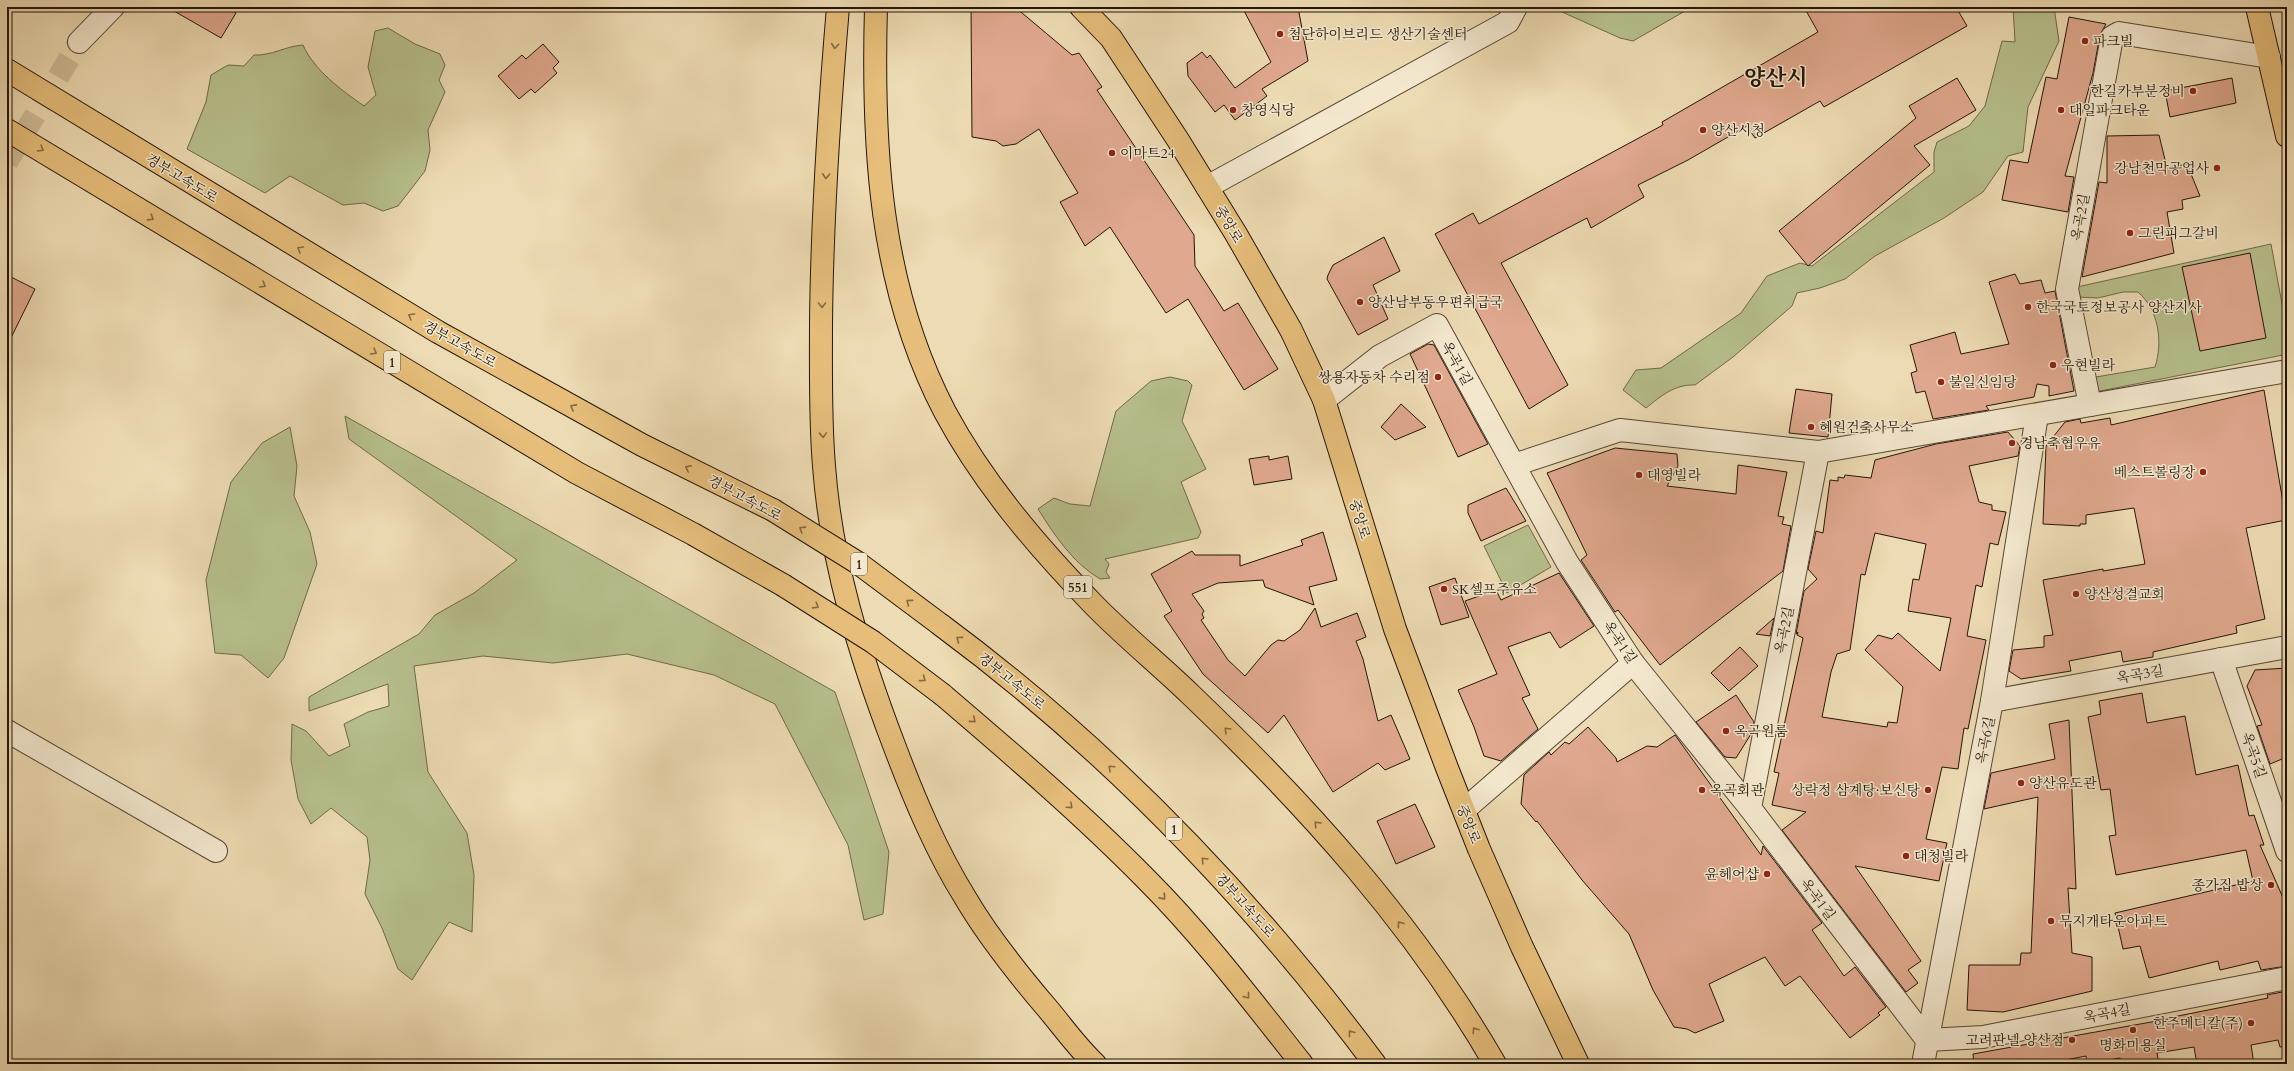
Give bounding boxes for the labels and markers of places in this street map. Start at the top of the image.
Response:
place label: 첨단하이브리드 생산기술센터 [1288,25,1468,44]
marker: 첨단하이브리드 생산기술센터 [1275,29,1285,39]
place label: 파크빌 [2093,32,2134,51]
marker: 파크빌 [2080,36,2090,46]
place label: 한길카부분정비 [2090,82,2185,101]
marker: 한길카부분정비 [2188,86,2198,96]
place label: 창영식당 [1241,101,1296,120]
place label: 대일파크타운 [2069,101,2151,120]
marker: 창영식당 [1228,105,1238,115]
marker: 대일파크타운 [2056,105,2066,115]
place label: 양산시청 [1711,121,1765,140]
marker: 양산시청 [1698,125,1708,135]
place label: 이마트24 [1120,144,1175,163]
marker: 이마트24 [1107,148,1117,158]
place label: 강남천막공업사 [2114,159,2209,178]
marker: 강남천막공업사 [2212,163,2222,173]
place label: 그린피그갈비 [2138,224,2219,243]
marker: 그린피그갈비 [2125,228,2135,238]
place label: 양산남부동우편취급국 [1368,293,1503,312]
marker: 양산남부동우편취급국 [1355,297,1365,307]
place label: 한국국토정보공사 양산지사 [2036,298,2203,317]
marker: 한국국토정보공사 양산지사 [2023,302,2033,312]
place label: 우현빌라 [2061,356,2116,375]
marker: 우현빌라 [2048,360,2058,370]
place label: 쌍용자동차 수리점 [1318,368,1430,387]
marker: 쌍용자동차 수리점 [1433,372,1443,382]
place label: 불일신임당 [1949,373,2017,392]
marker: 불일신임당 [1936,377,1946,387]
place label: 혜원건축사무소 [1819,418,1914,437]
marker: 혜원건축사무소 [1806,422,1816,432]
place label: 경남축협우유 [2020,434,2102,453]
marker: 경남축협우유 [2007,438,2017,448]
place label: 베스트볼링장 [2114,463,2195,482]
place label: 대영빌라 [1647,466,1702,485]
marker: 베스트볼링장 [2198,467,2208,477]
marker: 대영빌라 [1634,470,1644,480]
place label: SK셀프주유소 [1452,580,1538,599]
marker: SK셀프주유소 [1439,584,1449,594]
place label: 양산성결교회 [2084,585,2165,604]
marker: 양산성결교회 [2071,589,2081,599]
place label: 옥곡원룸 [1734,722,1789,741]
marker: 옥곡원룸 [1721,726,1731,736]
place label: 양산유도관 [2029,774,2097,793]
marker: 양산유도관 [2016,778,2026,788]
place label: 옥곡회관 [1710,781,1765,800]
place label: 상락정 삼계탕·보신탕 [1791,781,1920,800]
marker: 옥곡회관 [1697,785,1707,795]
marker: 상락정 삼계탕·보신탕 [1923,785,1933,795]
place label: 대청빌라 [1914,847,1969,866]
marker: 대청빌라 [1901,851,1911,861]
place label: 윤헤어샵 [1705,865,1759,884]
marker: 윤헤어샵 [1762,869,1772,879]
place label: 종가집 밥상 [2192,876,2263,895]
marker: 종가집 밥상 [2266,880,2276,890]
place label: 무지개타운아파트 [2059,912,2168,931]
marker: 무지개타운아파트 [2046,916,2056,926]
place label: 한주메디칼(주) [2153,1014,2243,1033]
marker: 한주메디칼(주) [2246,1018,2256,1028]
marker: 명화미용실 [2128,1025,2138,1035]
place label: 고려판넬 양산점 [1966,1031,2064,1050]
marker: 고려판넬 양산점 [2067,1035,2077,1045]
place label: 명화미용실 [2099,1036,2167,1055]

